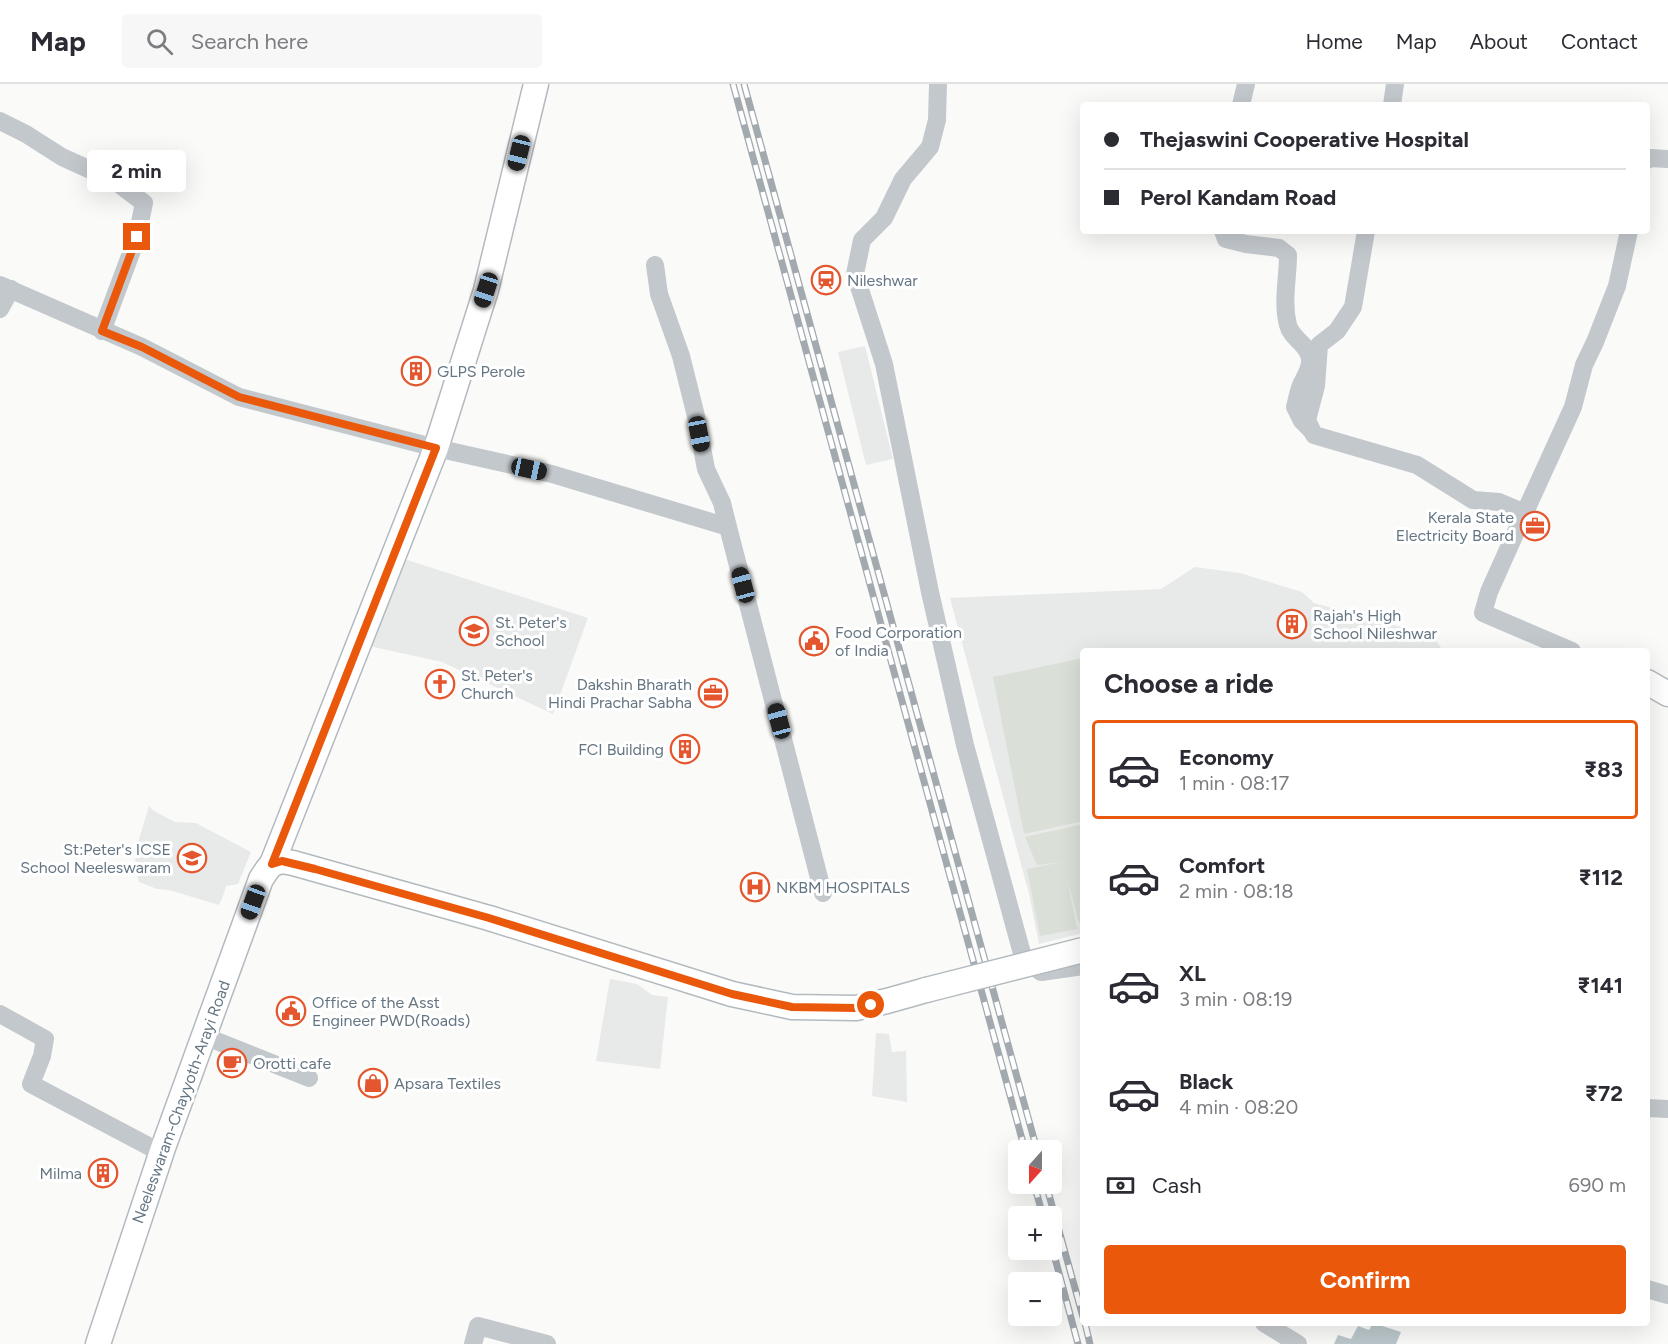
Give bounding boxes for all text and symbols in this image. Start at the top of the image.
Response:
search box [122,14,542,68]
text: Map [30,24,86,58]
icon: search [143,25,176,58]
text: Search here [191,28,308,55]
text: Home [1306,29,1363,54]
text: Map [1396,29,1437,54]
text: About [1470,29,1528,54]
text: Contact [1561,29,1638,54]
text: Thejaswini Cooperative Hospital [1140,126,1469,153]
car [506,133,532,173]
callout: 2 min [88,150,186,192]
text: 2 min [111,159,162,183]
text: Perol Kandam Road [1140,184,1336,211]
route end [123,223,150,250]
station icon: Nileshwar [810,264,842,296]
car [472,270,500,310]
place label: Nileshwar [847,271,918,290]
building icon: GLPS Perole [400,355,432,387]
place label: GLPS Perole [437,362,526,381]
car [687,415,711,453]
car [510,456,548,482]
place label: Kerala State Electricity Board [1396,508,1514,545]
office icon: Kerala State Electricity Board [1519,510,1551,542]
car [730,565,756,605]
place label: Rajah's High School Nileshwar [1313,606,1438,643]
building icon: Rajah's High School Nileshwar [1276,608,1308,640]
place label: St. Peter's School [495,613,567,650]
school or university icon: St. Peter's School [458,615,490,647]
place label: Food Corporation of India [835,623,962,660]
public building icon: Food Corporation of India [798,625,830,657]
place label: St. Peter's Church [461,666,533,703]
text: Choose a ride [1104,667,1273,700]
church icon: St. Peter's Church [424,668,456,700]
place label: Dakshin Bharath Hindi Prachar Sabha [548,675,692,712]
office icon: Dakshin Bharath Hindi Prachar Sabha [697,677,729,709]
car [766,701,792,741]
building icon: FCI Building [669,733,701,765]
place label: FCI Building [578,740,664,759]
icon: car [1107,743,1161,797]
text: Economy [1179,744,1274,771]
text: ₹83 [1584,756,1623,783]
text: 1 min · 08:17 [1179,771,1289,795]
place label: St:Peter's ICSE School Neeleswaram [20,840,171,877]
school or university icon: St:Peter's ICSE School Neeleswaram [176,842,208,874]
icon: car [1107,851,1161,905]
text: Comfort [1179,852,1265,879]
text: ₹112 [1578,864,1623,891]
hospital icon: NKBM HOSPITALS [739,871,771,903]
place label: NKBM HOSPITALS [776,878,910,897]
text: 2 min · 08:18 [1179,879,1294,903]
car [238,882,268,922]
icon: car [1107,959,1161,1013]
text: XL [1179,960,1206,987]
text: ₹141 [1577,972,1623,999]
street label: Neeleswaram-Chayyoth-Arayi Road [128,978,234,1226]
text: 3 min · 08:19 [1179,987,1292,1011]
route start [857,991,884,1018]
place label: Office of the Asst Engineer PWD(Roads) [312,993,470,1030]
public building icon: Office of the Asst Engineer PWD(Roads) [275,995,307,1027]
cafe icon: Orotti cafe [216,1047,248,1079]
place label: Orotti cafe [253,1054,332,1073]
shop icon: Apsara Textiles [357,1067,389,1099]
icon: car [1107,1067,1161,1121]
text: Black [1179,1068,1233,1095]
place label: Apsara Textiles [394,1074,501,1093]
text: ₹72 [1585,1080,1623,1107]
text: 4 min · 08:20 [1179,1095,1298,1119]
north arrow [1008,1140,1062,1194]
map controls [1008,1140,1062,1326]
building icon: Milma [87,1157,119,1189]
place label: Milma [39,1164,82,1183]
icon: cash [1104,1169,1137,1202]
text: Cash [1152,1172,1202,1199]
text: 690 m [1569,1173,1626,1197]
button: + [1008,1206,1062,1260]
button: Confirm [1104,1245,1626,1314]
button: − [1008,1272,1062,1326]

